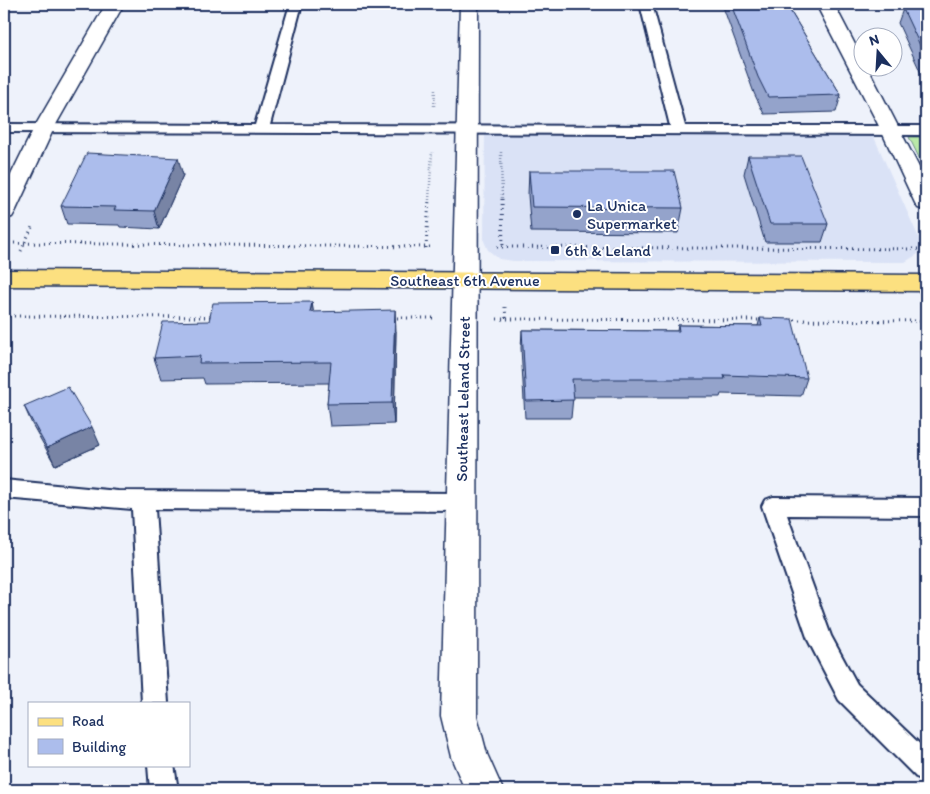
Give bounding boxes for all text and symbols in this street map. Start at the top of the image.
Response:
north arrow [852,28,902,78]
text: N [867,31,881,50]
place label: La Unica Supermarket [587,196,677,233]
marker: La Unica Supermarket [571,208,583,220]
place label: 6th & Leland [565,241,651,260]
marker: 6th & Leland [549,244,561,256]
street label: Southeast 6th Avenue [390,271,540,290]
street label: Southeast Leland Street [452,316,474,482]
legend [28,702,190,766]
text: Road [72,712,105,730]
text: Building [72,738,126,756]

